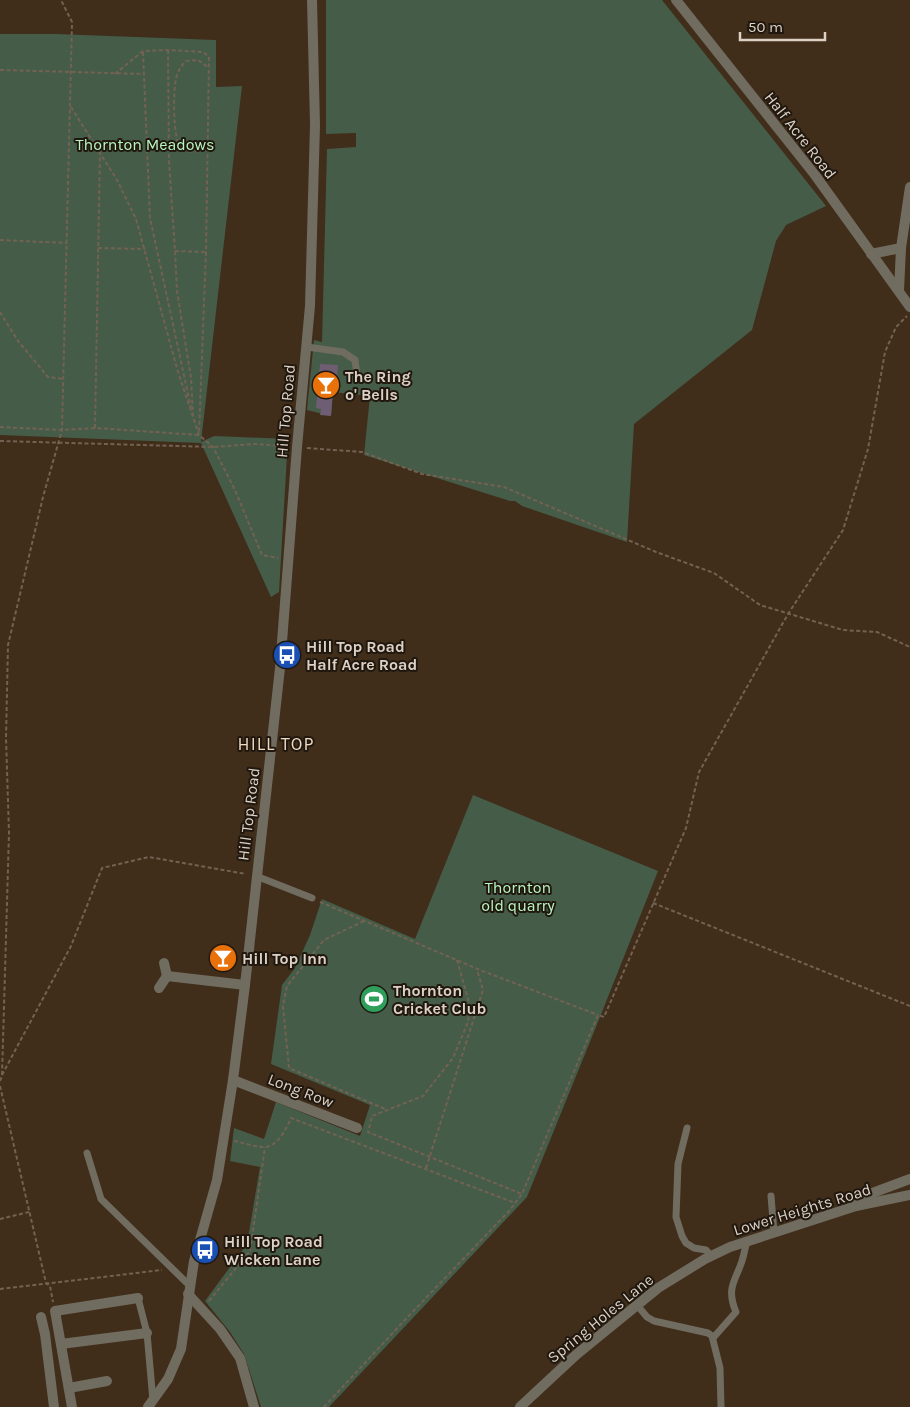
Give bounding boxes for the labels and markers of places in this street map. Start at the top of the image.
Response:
place label: The Ring o' Bells [345,367,411,404]
bar icon: The Ring o' Bells [311,370,341,400]
place label: Hill Top Road Half Acre Road [306,637,417,674]
bus stop icon: Hill Top Road Half Acre Road [272,640,302,670]
bar icon: Hill Top Inn [208,943,238,973]
place label: Hill Top Inn [242,949,327,968]
place label: Thornton Cricket Club [393,981,486,1018]
sports icon: Thornton Cricket Club [359,984,389,1014]
place label: Hill Top Road Wicken Lane [224,1232,323,1269]
bus stop icon: Hill Top Road Wicken Lane [190,1235,220,1265]

